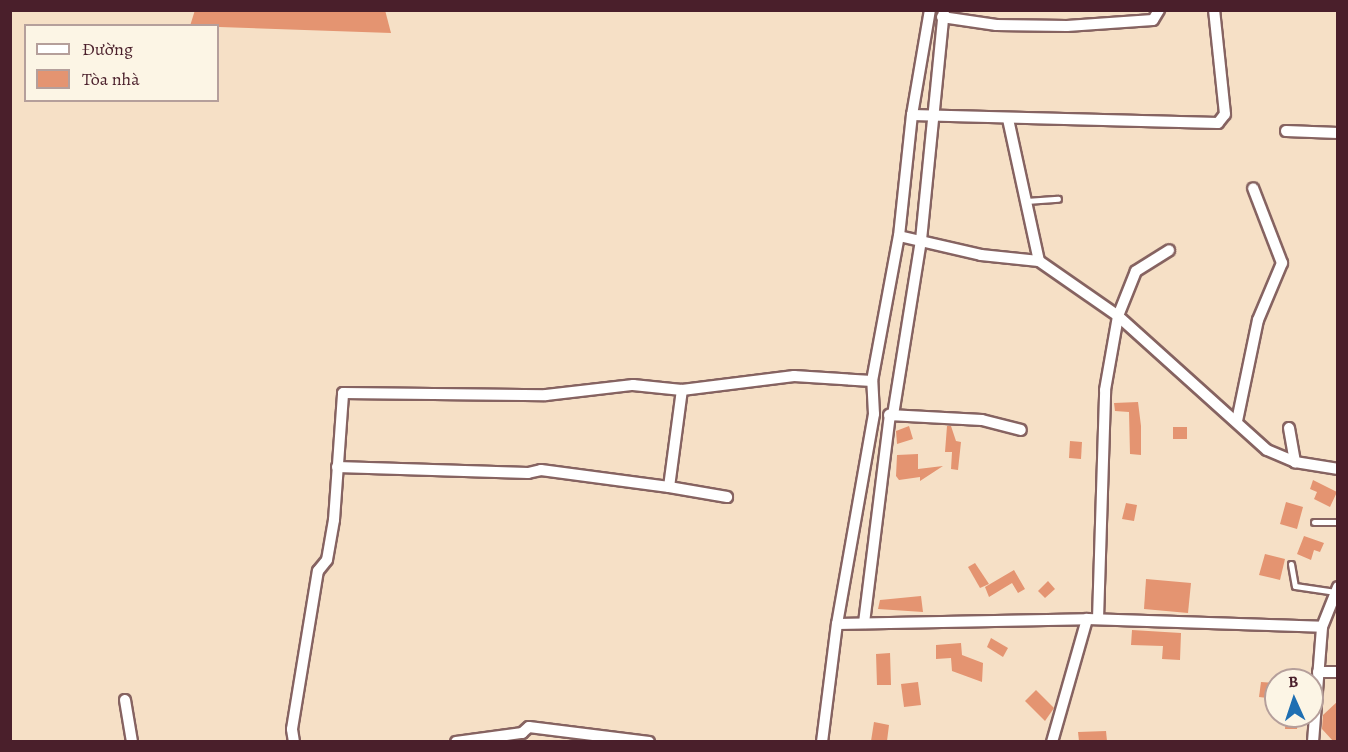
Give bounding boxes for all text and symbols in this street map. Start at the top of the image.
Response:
legend [24,24,219,102]
text: Đường [82,37,133,61]
text: Tòa nhà [82,67,140,91]
north arrow [1264,668,1324,728]
text: B [1288,671,1299,693]

